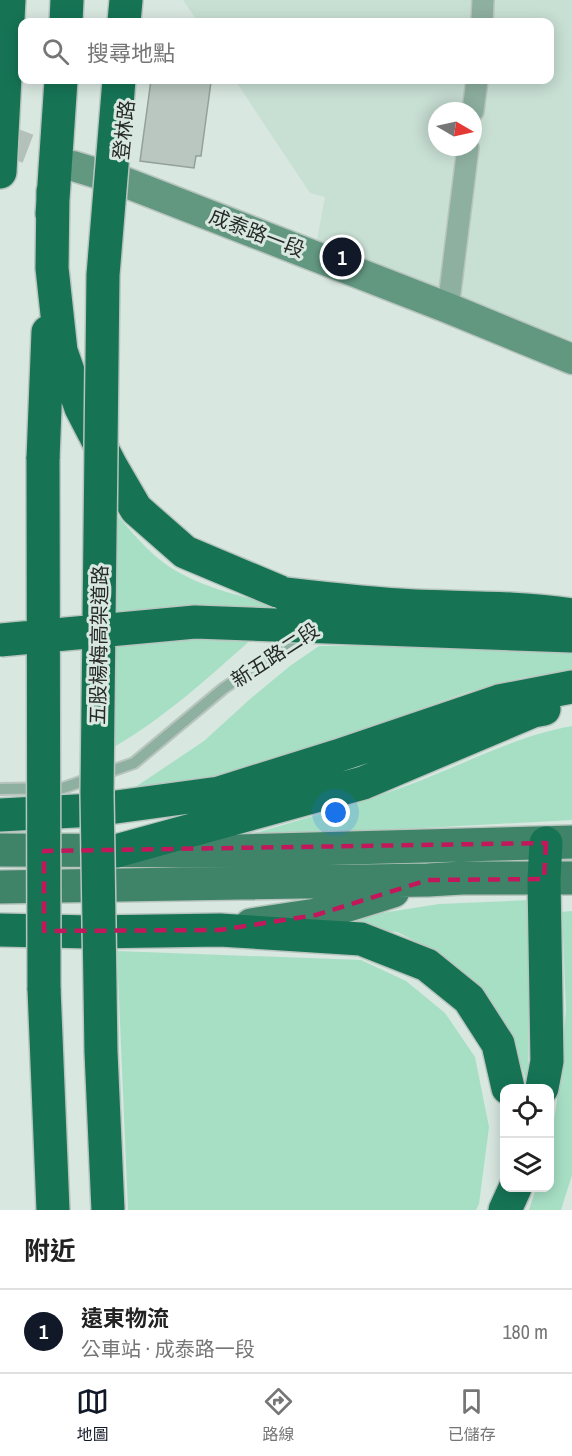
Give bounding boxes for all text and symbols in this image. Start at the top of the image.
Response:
search box [18,18,554,84]
icon: search [39,35,72,68]
text: 搜尋地點 [87,38,175,68]
street label: 登林路 [107,99,140,161]
north arrow [428,102,482,156]
street label: 成泰路一段 [206,202,309,263]
pin: 1 [322,234,362,280]
street label: 五股楊梅高架道路 [84,565,113,725]
street label: 新五路二段 [225,616,324,693]
your location [321,798,350,827]
map controls [500,1084,554,1192]
button: locate [500,1084,554,1138]
button: layers [500,1138,554,1192]
text: 附近 [24,1233,76,1268]
text: 遠東物流 [81,1303,169,1333]
text: 1 [39,1318,48,1345]
text: 180 m [502,1318,548,1345]
text: 公車站 · 成泰路一段 [81,1335,255,1362]
tab: 地圖 [76,1385,109,1445]
tab: 路線 [262,1385,295,1445]
tab: 已儲存 [448,1385,496,1445]

